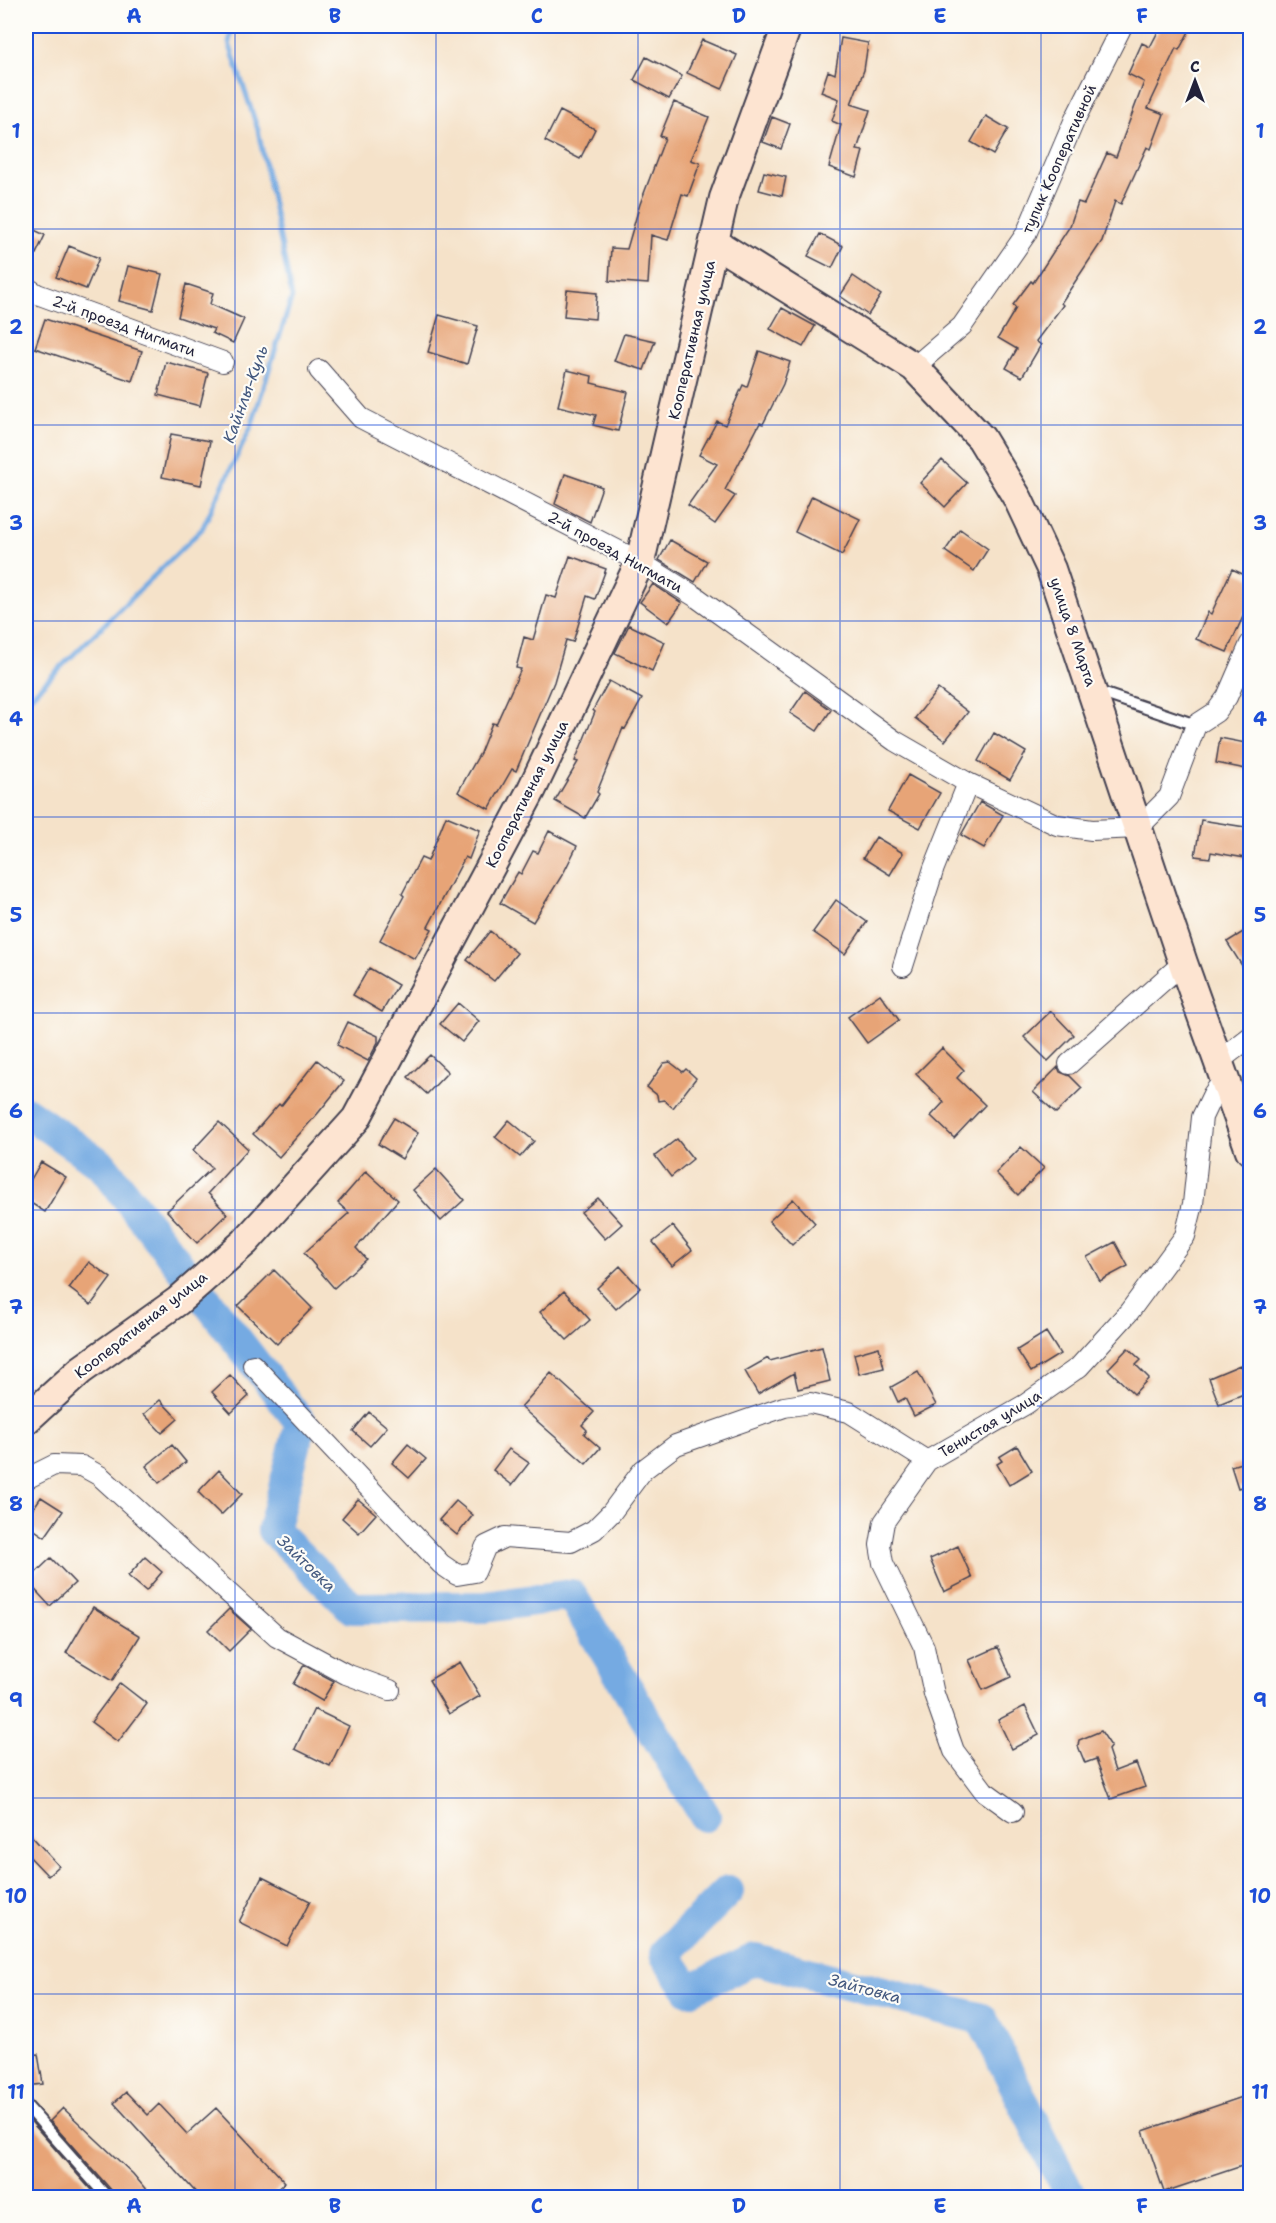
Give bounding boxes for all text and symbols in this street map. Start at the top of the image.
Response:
text: A [126,3,142,29]
text: B [329,3,341,29]
text: C [531,3,543,29]
text: D [732,3,746,29]
text: E [933,3,947,29]
text: F [1136,3,1148,29]
north arrow [1165,51,1225,111]
text: С [1190,56,1200,77]
street label: тупик Кооперативной [1017,81,1101,237]
text: 1 [11,118,21,144]
text: 1 [1255,118,1265,144]
street label: Кооперативная улица [664,258,720,422]
street label: 2-й проезд Нигмати [50,291,199,361]
text: 2 [9,314,23,340]
text: 2 [1253,314,1267,340]
water label: Кайнлы-Куль [218,342,273,446]
street label: 2-й проезд Нигмати [544,507,686,598]
text: 3 [9,510,23,536]
text: 3 [1253,510,1267,536]
street label: улица 8 Марта [1045,575,1101,690]
text: 4 [9,706,23,732]
text: 4 [1253,706,1267,732]
street label: Кооперативная улица [481,716,573,871]
text: 5 [10,902,22,928]
text: 5 [1254,902,1266,928]
text: 6 [9,1098,23,1124]
text: 6 [1253,1098,1267,1124]
street label: Кооперативная улица [71,1266,212,1383]
text: 7 [9,1294,23,1320]
text: 7 [1253,1294,1267,1320]
street label: Тенистая улица [935,1385,1046,1463]
text: 8 [9,1491,23,1517]
text: 8 [1253,1491,1267,1517]
water label: Зайтовка [273,1530,341,1597]
text: 9 [9,1687,23,1713]
text: 9 [1253,1687,1267,1713]
text: 10 [5,1883,27,1909]
text: 10 [1249,1883,1271,1909]
water label: Зайтовка [827,1969,903,2008]
text: 11 [7,2079,25,2105]
text: 11 [1251,2079,1269,2105]
text: A [126,2193,142,2219]
text: B [329,2193,341,2219]
text: C [531,2193,543,2219]
text: D [732,2193,746,2219]
text: E [933,2193,947,2219]
text: F [1136,2193,1148,2219]

